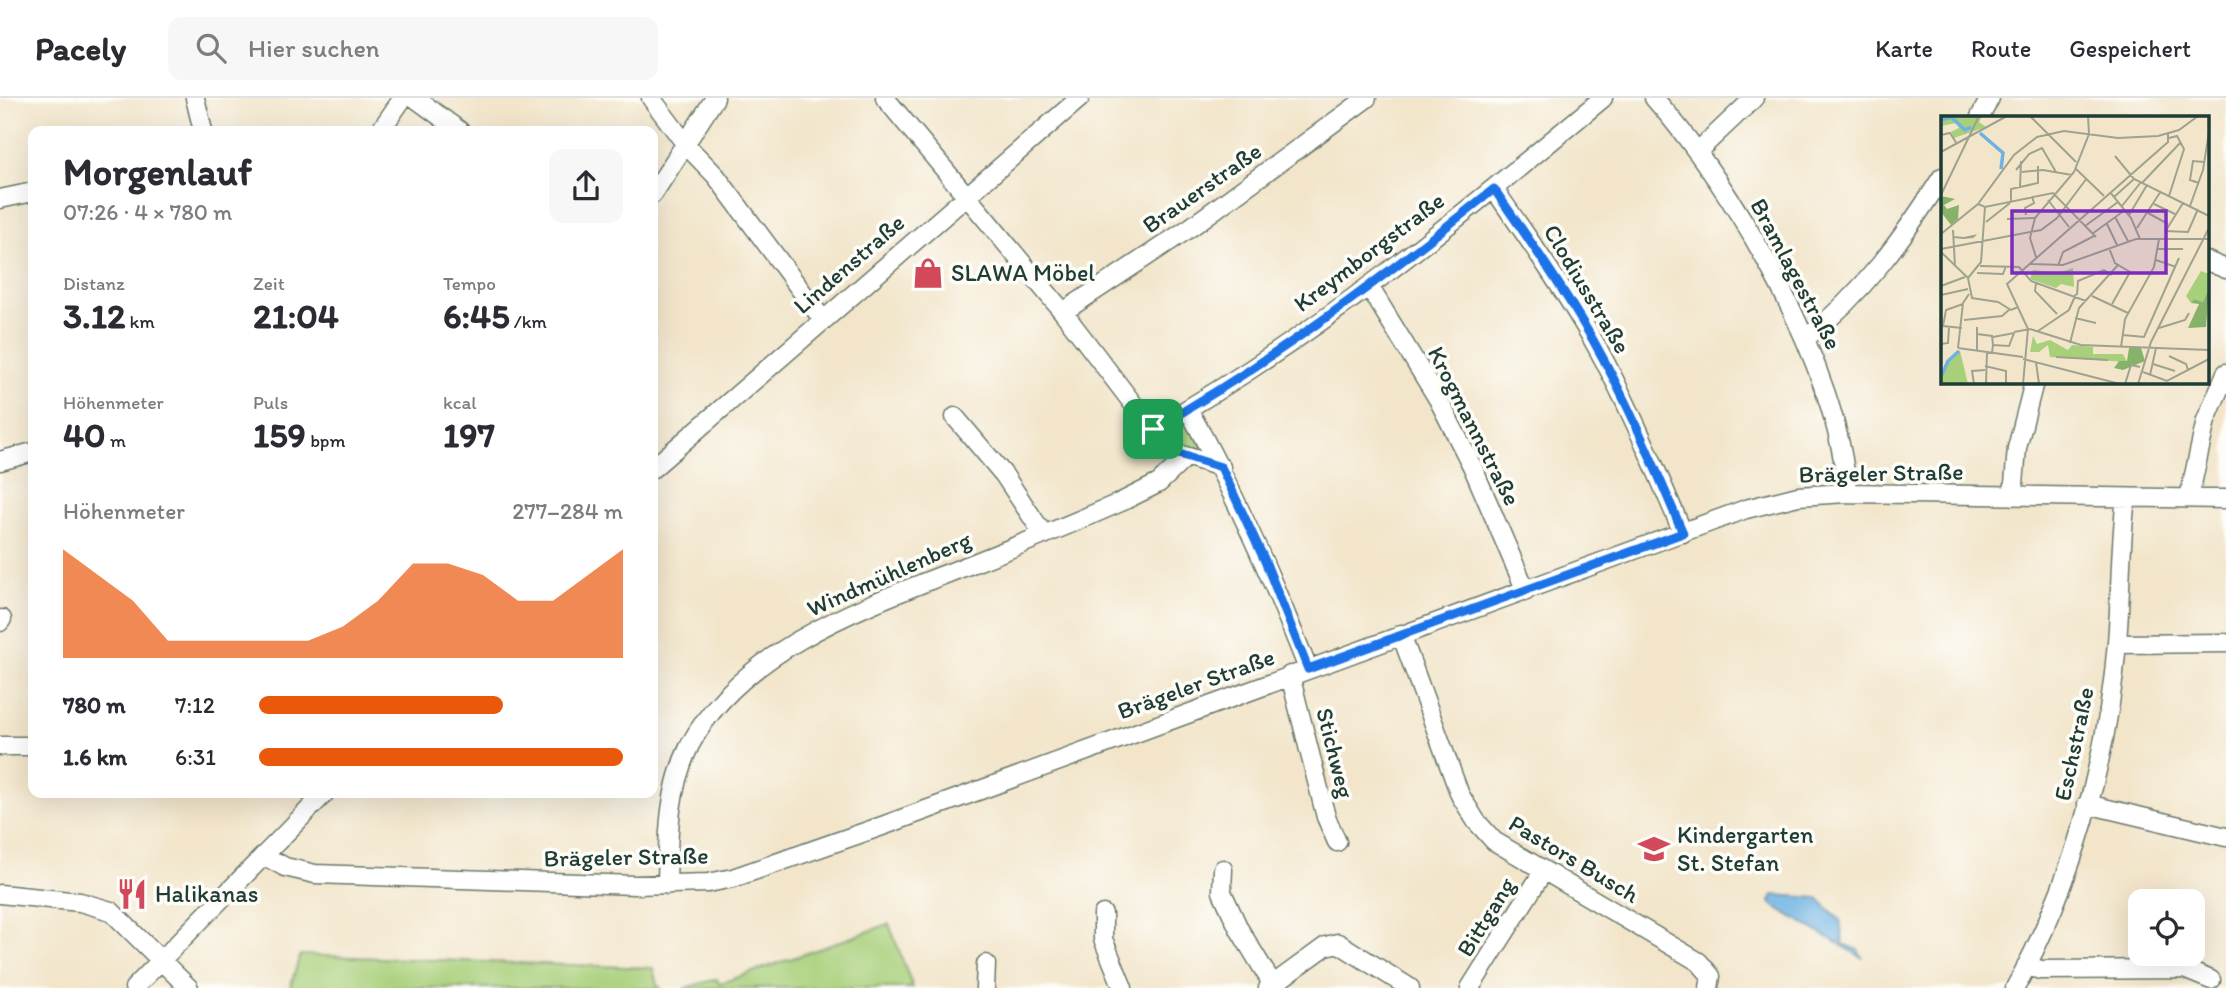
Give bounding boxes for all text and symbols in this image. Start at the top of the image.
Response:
search box [168,17,658,80]
text: Pacely [35,29,126,68]
icon: search [192,29,230,67]
text: Hier suchen [248,32,380,64]
text: Karte [1875,34,1933,63]
text: Route [1971,34,2031,63]
text: Gespeichert [2069,34,2191,63]
inset map [1941,116,2208,383]
street label: Brauerstraße [1137,136,1267,239]
text: Morgenlauf [63,149,252,195]
button: share [549,149,623,223]
street label: Kreymborgstraße [1288,185,1450,318]
street label: Bramlagestraße [1744,193,1848,354]
text: 07:26 · 4 × 780 m [63,198,232,226]
street label: Lindenstraße [787,208,910,320]
street label: Clodiusstraße [1538,219,1637,359]
shop icon: SLAWA Möbel [911,256,945,290]
place label: SLAWA Möbel [951,258,1095,287]
text: Distanz [63,272,125,295]
text: Zeit [253,272,285,295]
text: Tempo [443,272,496,295]
text: 3.12 [63,295,125,337]
text: 21:04 [253,295,339,337]
text: 6:45 [443,295,510,337]
text: km [125,310,155,333]
text: /km [510,310,547,333]
street label: Krogmannstraße [1422,341,1527,510]
text: Höhenmeter [63,391,164,414]
text: Puls [253,391,288,414]
text: kcal [443,391,477,414]
pin [1123,399,1183,459]
icon: arrive [1134,410,1172,448]
text: 40 [63,414,106,456]
text: 159 [253,414,306,456]
text: 197 [443,414,495,456]
text: m [106,429,126,452]
text: bpm [306,429,345,452]
street label: Brägeler Straße [1798,457,1964,488]
text: Höhenmeter [63,497,185,525]
text: 277–284 m [512,497,623,525]
street label: Windmühlenberg [802,524,976,623]
street label: Brägeler Straße [1113,642,1278,725]
street label: Eschstraße [2047,684,2100,803]
text: 780 m [63,691,126,719]
text: 7:12 [175,691,215,719]
street label: Stichweg [1310,705,1361,802]
text: 1.6 km [63,743,127,771]
text: 6:31 [175,743,216,771]
street label: Pastors Busch [1504,808,1645,909]
place label: Kindergarten St. Stefan [1677,820,1814,877]
school or university icon: Kindergarten St. Stefan [1637,832,1671,866]
street label: Brägeler Straße [543,841,709,872]
street label: Bittgang [1450,871,1522,962]
restaurant icon: Halikanas [115,877,149,911]
place label: Halikanas [155,879,259,908]
map controls [2128,889,2205,966]
button: locate [2128,889,2205,966]

